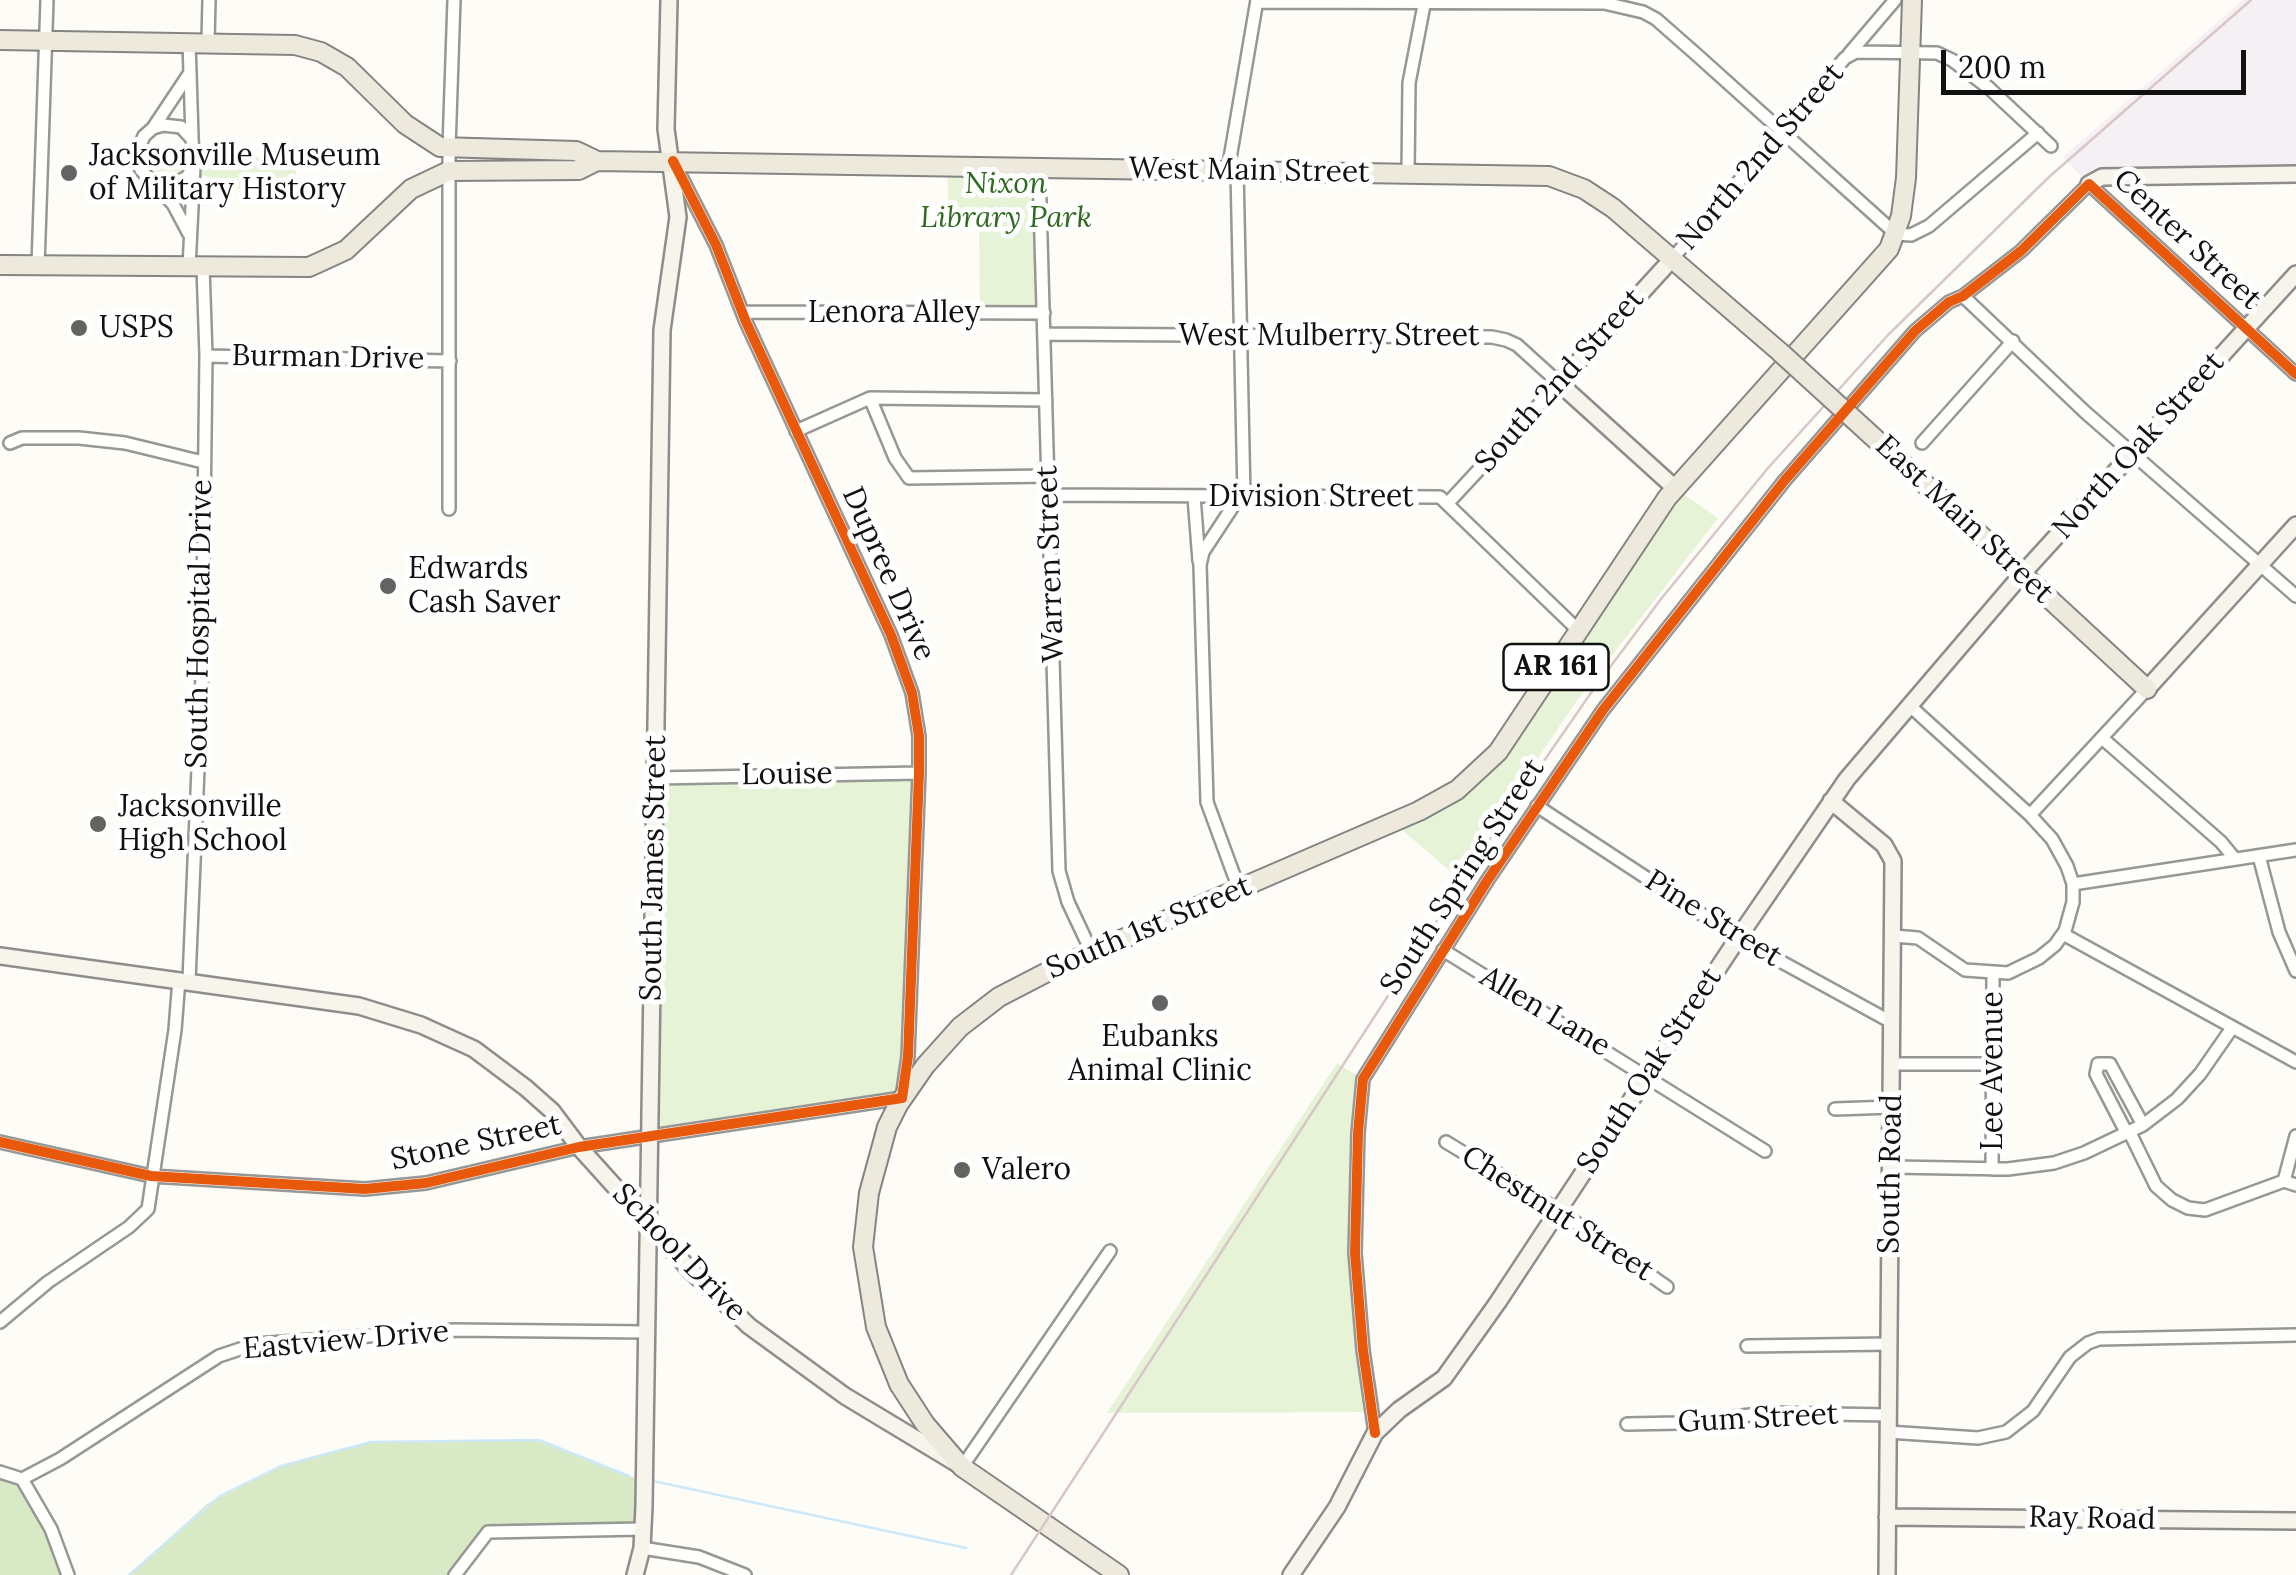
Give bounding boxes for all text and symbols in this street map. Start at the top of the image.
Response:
scale bar [1946,30,2251,92]
text: 200 m [1958,48,2046,86]
street label: North 2nd Street [1670,56,1852,258]
place label: Jacksonville Museum of Military History [89,138,381,208]
street label: West Main Street [1128,151,1370,191]
marker: Jacksonville Museum of Military History [58,162,80,184]
street label: Center Street [2106,162,2268,318]
park label: Nixon Library Park [920,166,1092,236]
street label: South 2nd Street [1468,282,1652,480]
street label: Lenora Alley [808,295,980,331]
place label: USPS [99,310,174,346]
marker: USPS [68,317,90,339]
street label: West Mulberry Street [1179,318,1479,354]
street label: Burman Drive [231,338,425,378]
street label: North Oak Street [2046,345,2232,547]
street label: East Main Street [1868,428,2060,612]
street label: Warren Street [1030,465,1072,663]
street label: South Hospital Drive [179,479,221,769]
street label: Division Street [1208,479,1414,515]
street label: Dupree Drive [834,482,942,666]
place label: Edwards Cash Saver [408,551,561,622]
marker: Edwards Cash Saver [377,575,399,597]
road number: AR 161 [1504,644,1608,690]
street label: South James Street [634,735,674,1001]
street label: South Spring Street [1373,752,1553,1002]
street label: Louise [741,756,833,794]
place label: Jacksonville High School [118,789,287,860]
marker: Jacksonville High School [87,813,109,835]
street label: Pine Street [1638,863,1788,975]
street label: South 1st Street [1041,869,1257,987]
street label: Allen Lane [1473,959,1617,1065]
street label: South Oak Street [1570,961,1730,1181]
street label: Lee Avenue [1975,991,2011,1151]
marker: Eubanks Animal Clinic [1149,992,1171,1014]
place label: Eubanks Animal Clinic [1068,1019,1252,1090]
street label: South Road [1872,1094,1910,1254]
street label: Stone Street [387,1107,565,1179]
street label: Chestnut Street [1454,1139,1660,1289]
place label: Valero [982,1152,1071,1188]
marker: Valero [951,1159,973,1181]
street label: School Drive [605,1177,753,1329]
street label: Eastview Drive [241,1314,451,1368]
street label: Gum Street [1677,1397,1839,1441]
street label: Ray Road [2028,1500,2156,1538]

